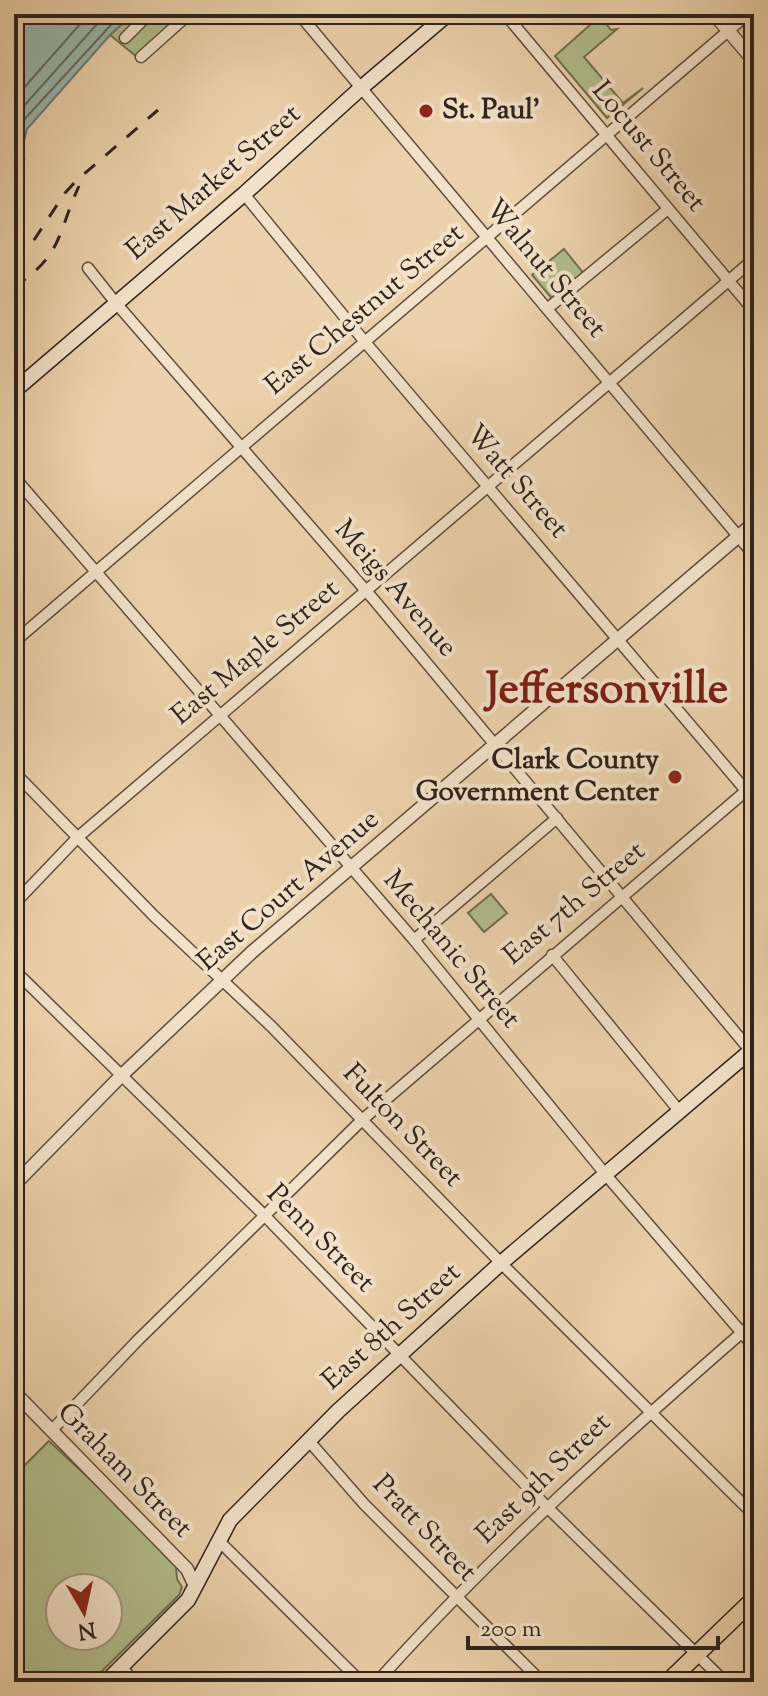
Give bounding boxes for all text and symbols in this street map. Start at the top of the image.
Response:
street label: Locust Street [581,73,715,221]
place label: St. Paul' [442,91,540,131]
street label: East Market Street [118,95,311,270]
marker: St. Paul' [417,102,435,120]
street label: Walnut Street [475,191,615,347]
street label: East Chestnut Street [257,214,474,405]
street label: Watt Street [455,416,577,548]
street label: Meigs Avenue [324,512,466,666]
street label: East Maple Street [163,570,349,735]
district label: Jeffersonville [483,660,728,723]
place label: Clark County Government Center [416,741,659,813]
marker: Clark County Government Center [666,768,684,786]
street label: East Court Avenue [189,801,389,981]
street label: East 7th Street [495,832,655,975]
street label: Mechanic Street [373,862,529,1038]
street label: Fulton Street [333,1055,472,1197]
street label: Penn Street [257,1176,384,1303]
street label: East 8th Street [314,1253,471,1400]
street label: Graham Street [47,1394,201,1548]
street label: East 9th Street [467,1404,621,1554]
street label: Pratt Street [362,1466,486,1592]
north arrow [44,1572,124,1652]
scale bar [468,1600,718,1650]
text: N [75,1612,98,1646]
text: 200 m [480,1613,542,1647]

